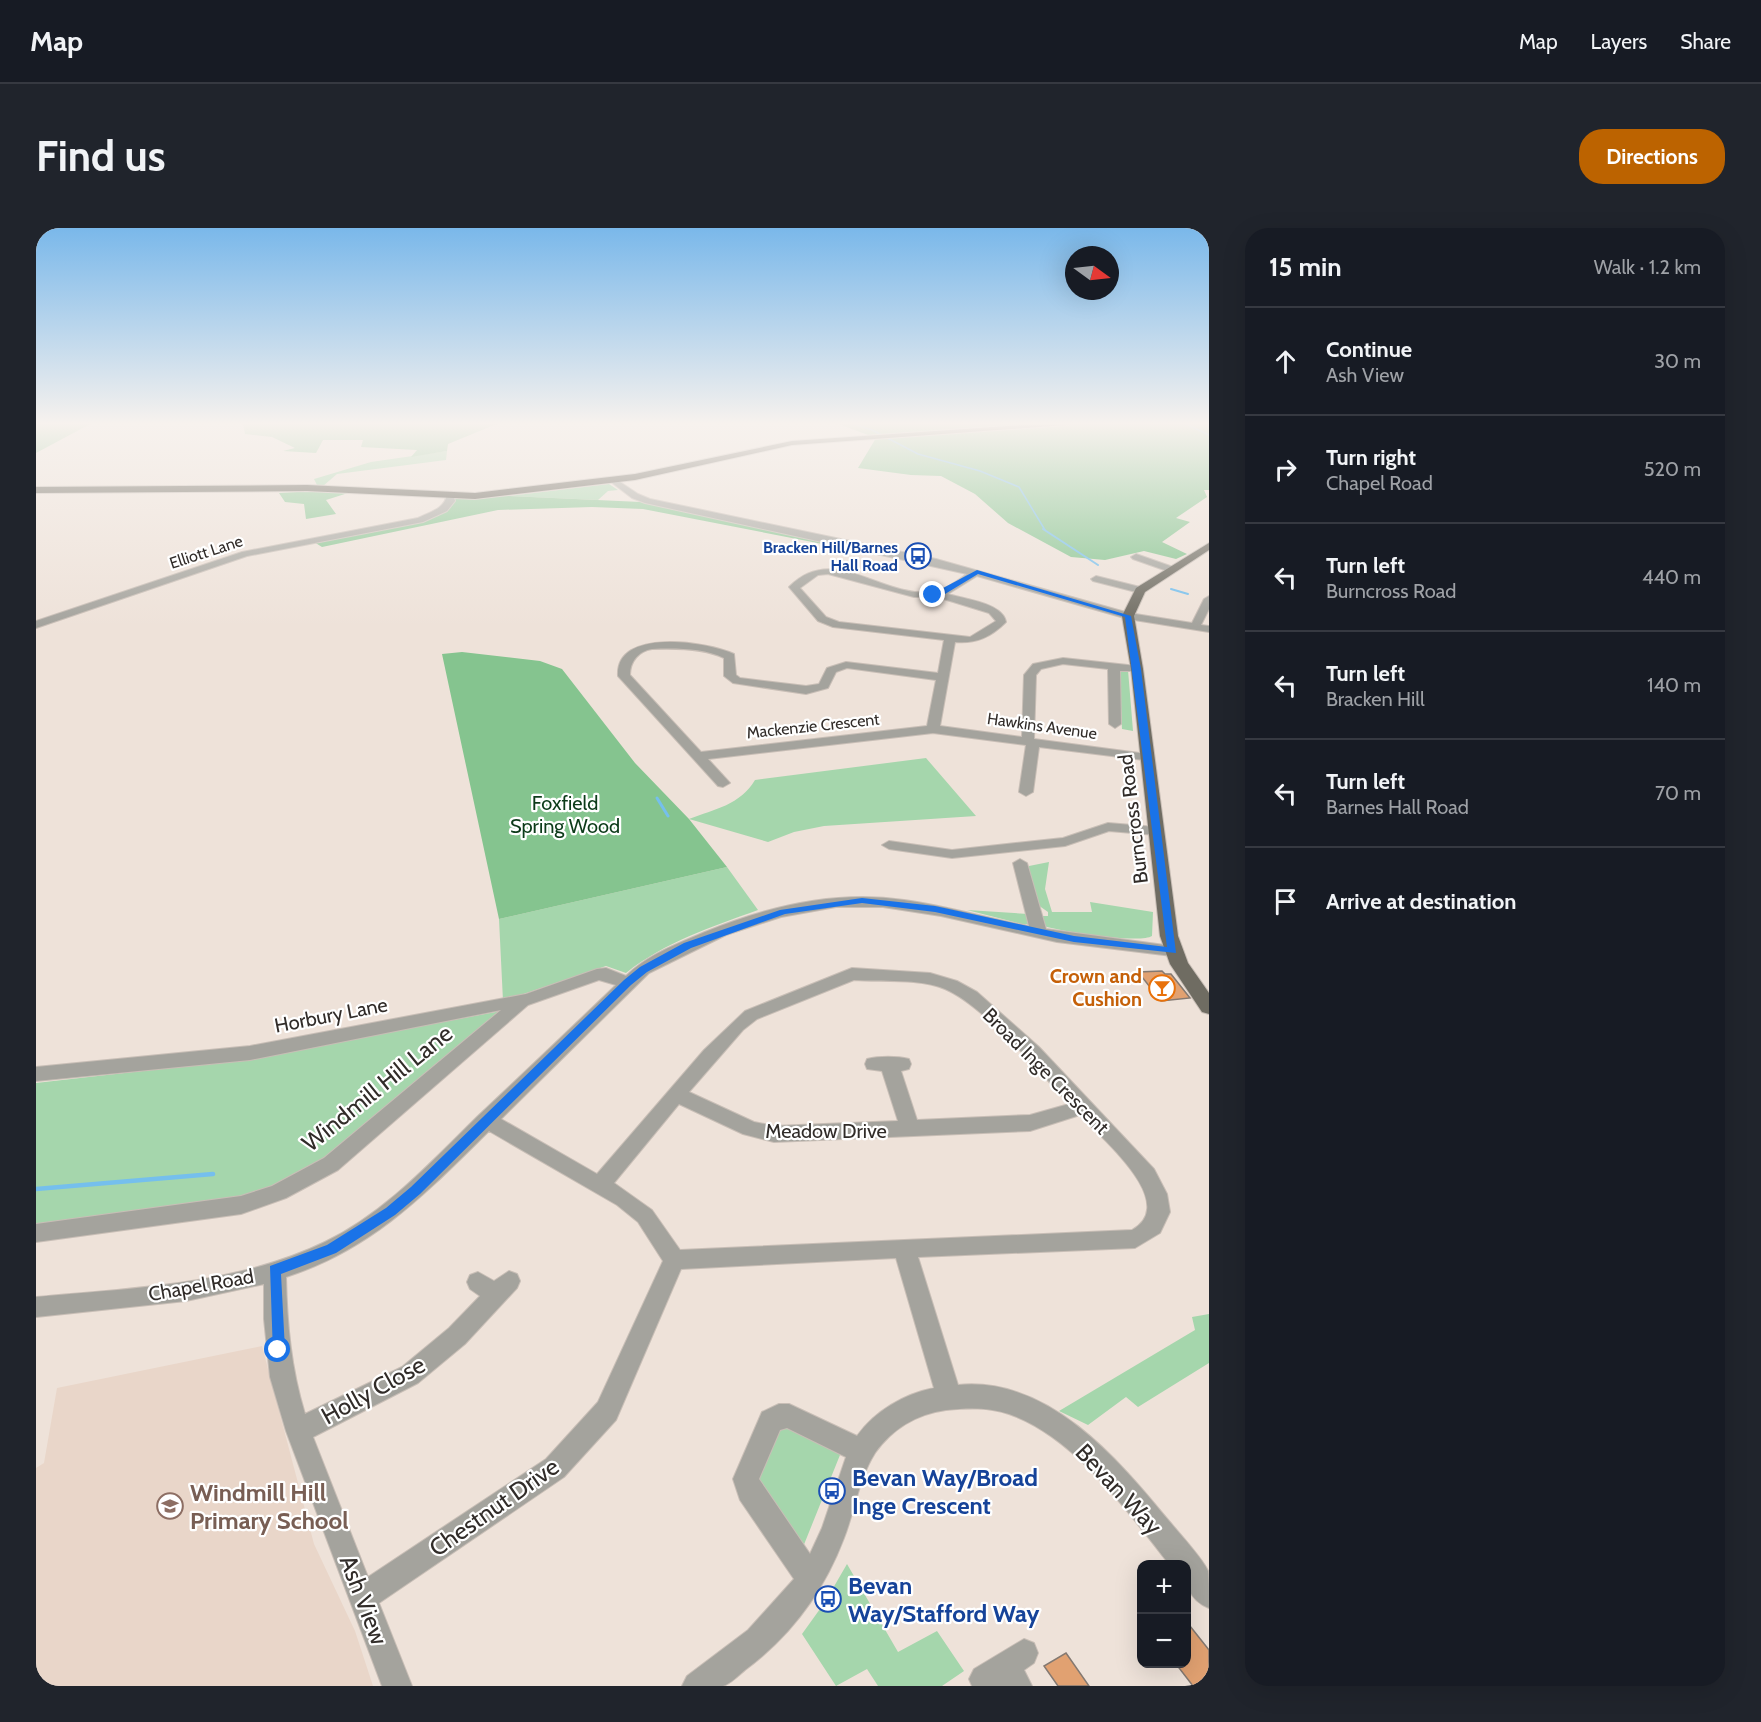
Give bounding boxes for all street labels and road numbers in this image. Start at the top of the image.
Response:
street label: Elliott Lane [167,531,245,573]
street label: Hawkins Avenue [986,709,1098,743]
street label: Mackenzie Crescent [746,710,881,742]
street label: Burncross Road [1113,753,1153,885]
street label: Horbury Lane [272,992,390,1038]
street label: Broad Inge Crescent [978,1003,1114,1139]
street label: Windmill Hill Lane [296,1018,458,1158]
street label: Meadow Drive [765,1119,887,1143]
street label: Chapel Road [146,1264,256,1306]
street label: Holly Close [316,1350,430,1430]
street label: Bevan Way [1070,1438,1168,1540]
street label: Chestnut Drive [424,1452,564,1562]
street label: Ash View [334,1551,395,1649]

